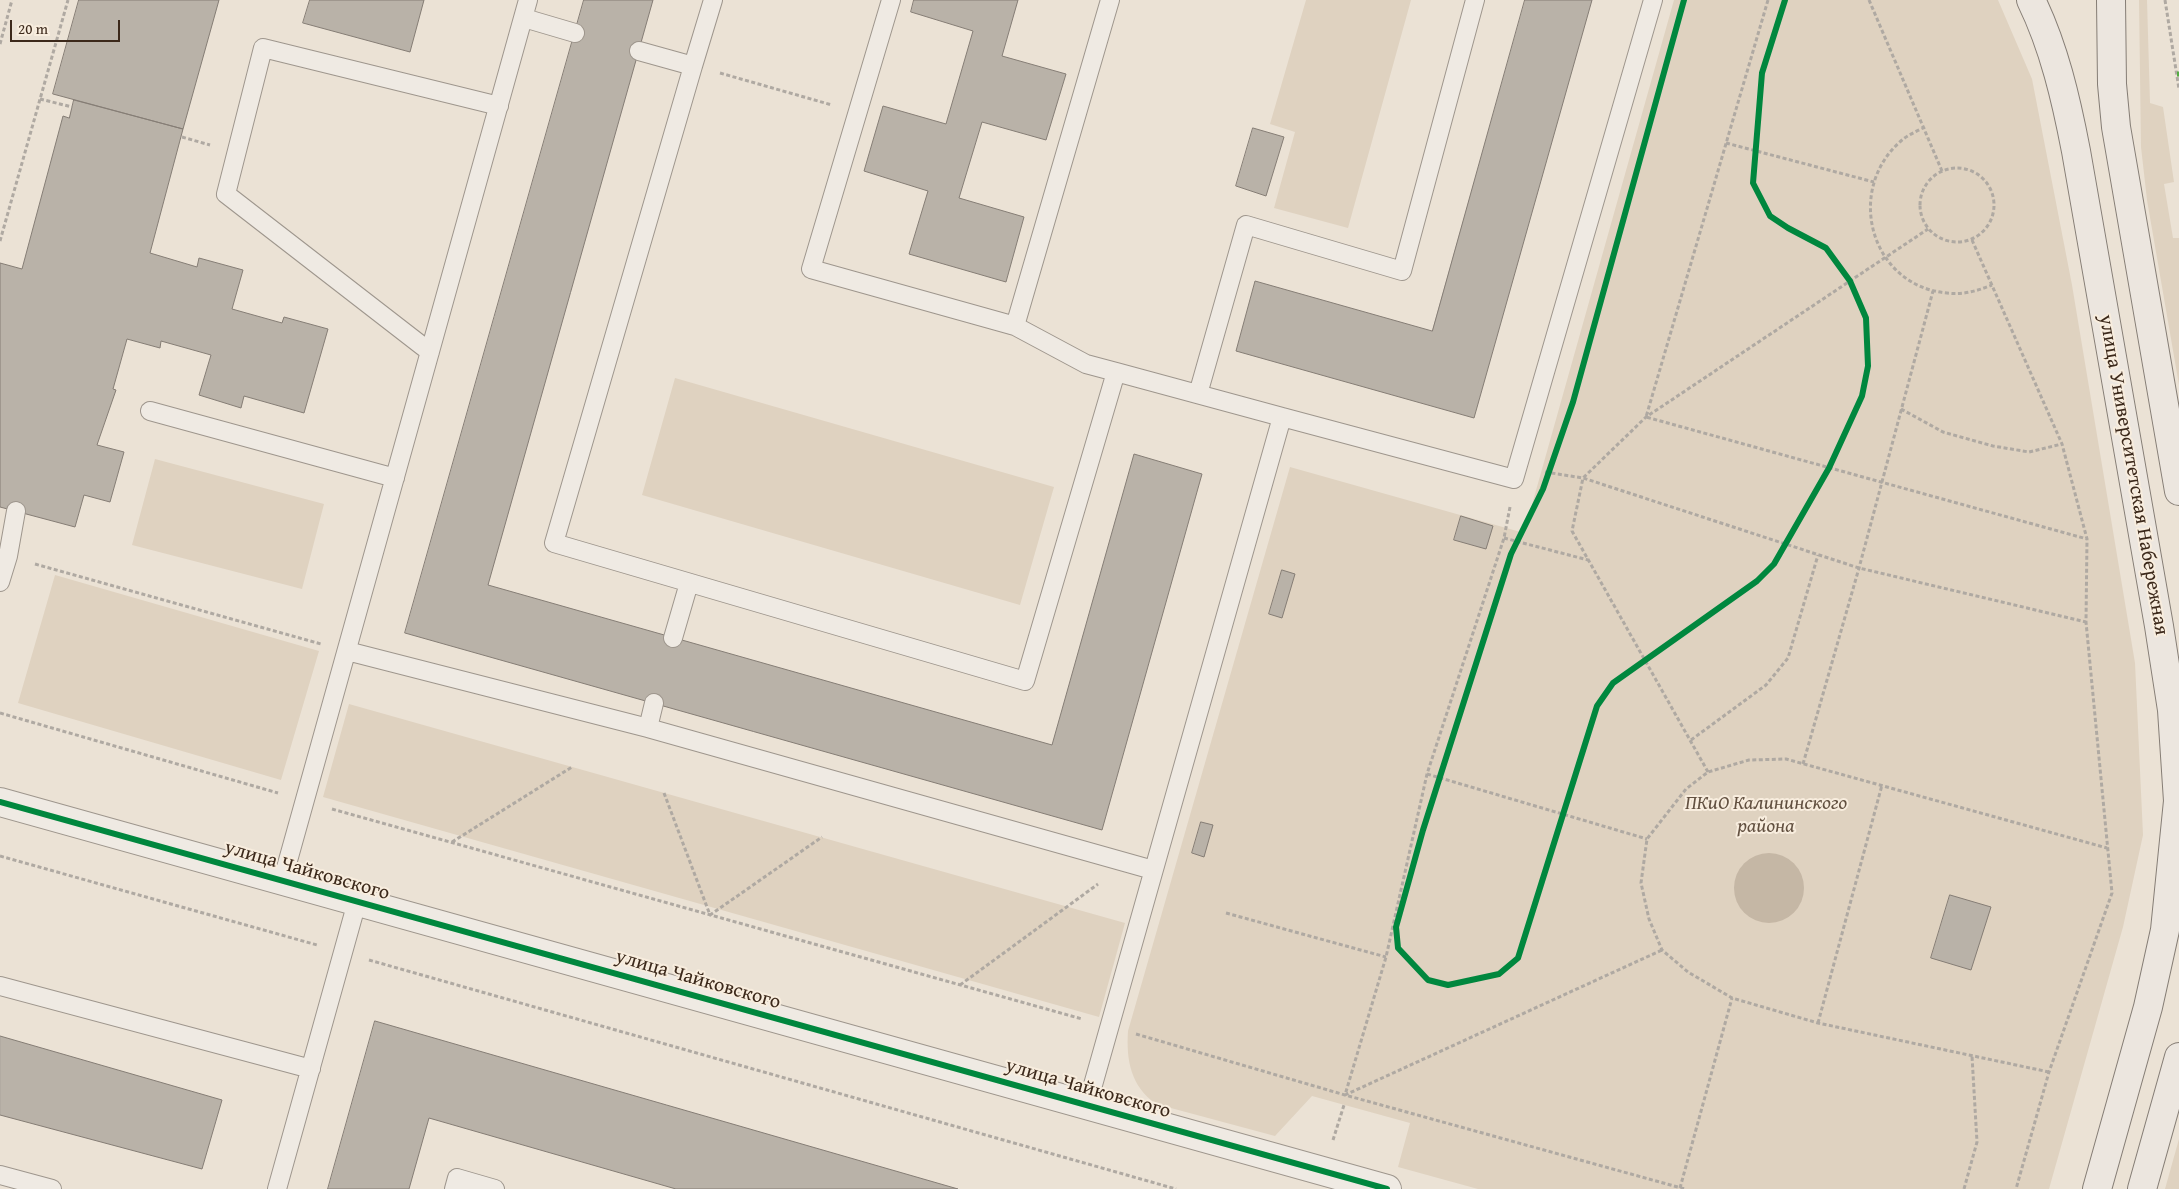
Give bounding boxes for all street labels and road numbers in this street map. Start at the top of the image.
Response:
street label: улица Университетская Набережная [2093,313,2173,637]
street label: улица Чайковского [222,836,392,906]
street label: улица Чайковского [613,945,783,1015]
street label: улица Чайковского [1003,1054,1173,1124]

